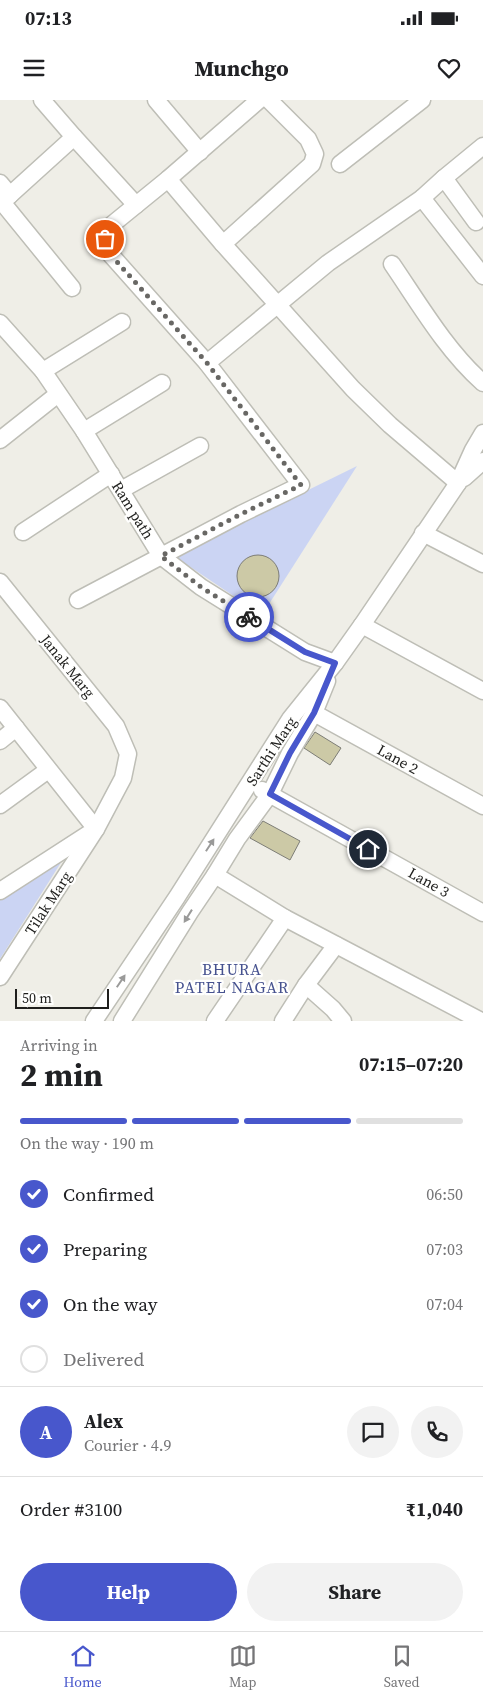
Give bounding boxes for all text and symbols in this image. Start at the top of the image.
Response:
text: 07:13 [25,5,72,31]
text: Munchgo [194,53,289,83]
icon: menu [20,54,48,82]
icon: heart [435,54,463,82]
pin [84,218,126,260]
icon: bag [91,225,119,253]
street label: Ram path [107,477,159,543]
courier [224,592,274,642]
icon: bike [235,603,263,631]
street label: Janak Marg [35,629,100,702]
street label: Sarthi Marg [241,712,301,790]
street label: Lane 2 [374,739,422,779]
pin [347,828,389,870]
icon: home [354,835,382,863]
one-way arrow [206,838,215,852]
street label: Lane 3 [405,862,453,902]
street label: Tilak Marg [20,867,77,939]
one-way arrow [183,909,193,922]
district label: BHURA PATEL NAGAR [175,958,289,998]
one-way arrow [116,974,126,987]
scale bar [15,986,109,1009]
text: 50 m [22,988,52,1008]
text: Arriving in [20,1034,98,1056]
text: 07:15–07:20 [359,1051,463,1077]
text: 2 min [20,1053,103,1097]
text: On the way · 190 m [20,1132,154,1154]
icon: check [20,1180,48,1208]
text: Confirmed [63,1181,154,1207]
text: 06:50 [426,1183,463,1205]
icon: check [20,1235,48,1263]
text: Preparing [63,1236,147,1262]
text: 07:03 [426,1238,463,1260]
icon: check [20,1290,48,1318]
text: On the way [63,1291,158,1317]
text: 07:04 [426,1293,463,1315]
text: Delivered [63,1346,144,1372]
button: chat [347,1406,399,1458]
button: phone [411,1406,463,1458]
text: Alex [84,1408,123,1434]
text: A [40,1419,52,1445]
text: Courier · 4.9 [84,1434,172,1456]
text: Order #3100 [20,1496,122,1522]
text: ₹1,040 [406,1496,463,1522]
button: Help [20,1563,237,1621]
button: Share [247,1563,463,1621]
tab: Home [63,1642,102,1692]
tab: Map [229,1642,257,1692]
tab: Saved [384,1642,420,1692]

